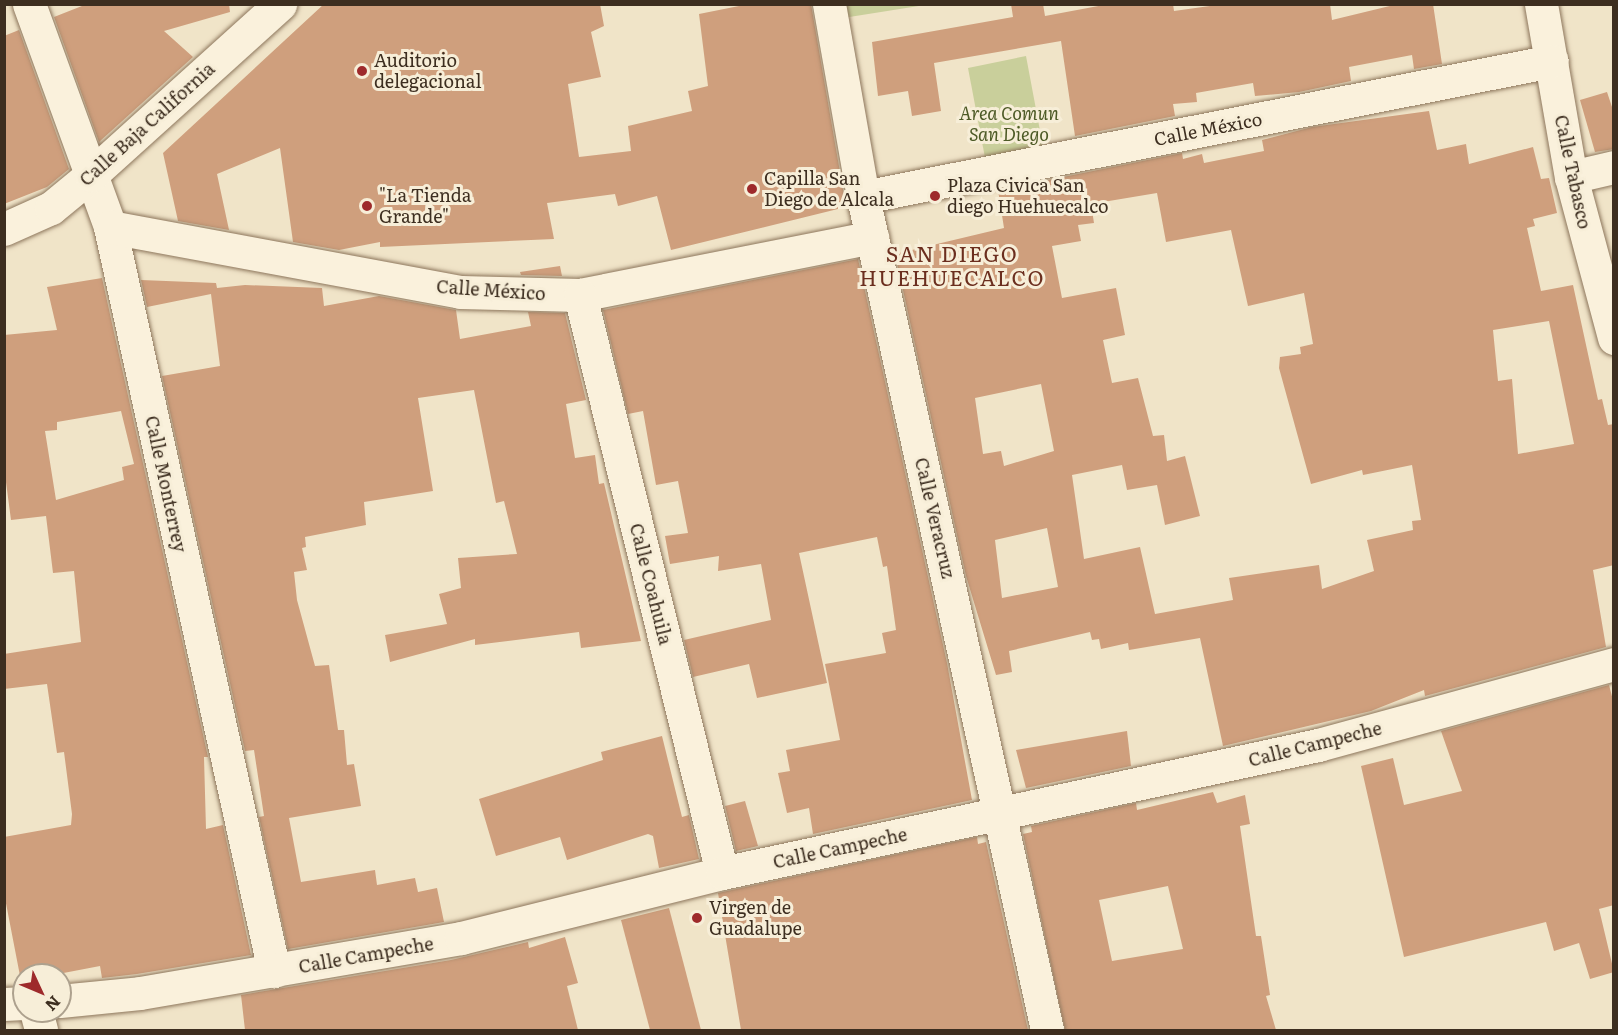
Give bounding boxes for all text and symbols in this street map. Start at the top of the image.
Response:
place label: Auditorio delegacional [374,50,482,92]
street label: Calle Baja California [75,58,219,190]
marker: Auditorio delegacional [355,64,369,78]
park label: Area Comun San Diego [959,103,1059,146]
street label: Calle México [1152,108,1264,150]
street label: Calle Tabasco [1550,113,1596,231]
place label: Capilla San Diego de Alcala [764,168,894,210]
place label: Plaza Civica San diego Huehuecalco [947,175,1109,218]
marker: Capilla San Diego de Alcala [745,182,759,196]
place label: "La Tienda Grande" [379,185,472,228]
marker: Plaza Civica San diego Huehuecalco [928,189,942,203]
marker: "La Tienda Grande" [360,199,374,213]
district label: SAN DIEGO HUEHUECALCO [859,240,1045,290]
street label: Calle México [436,275,546,305]
street label: Calle Monterrey [141,414,191,554]
street label: Calle Veracruz [911,455,959,581]
street label: Calle Coahuila [625,521,677,647]
street label: Calle Campeche [1246,717,1384,771]
street label: Calle Campeche [771,823,909,873]
place label: Virgen de Guadalupe [709,897,802,940]
marker: Virgen de Guadalupe [690,911,704,925]
street label: Calle Campeche [297,933,435,977]
north arrow [12,963,72,1023]
text: N [40,991,67,1017]

